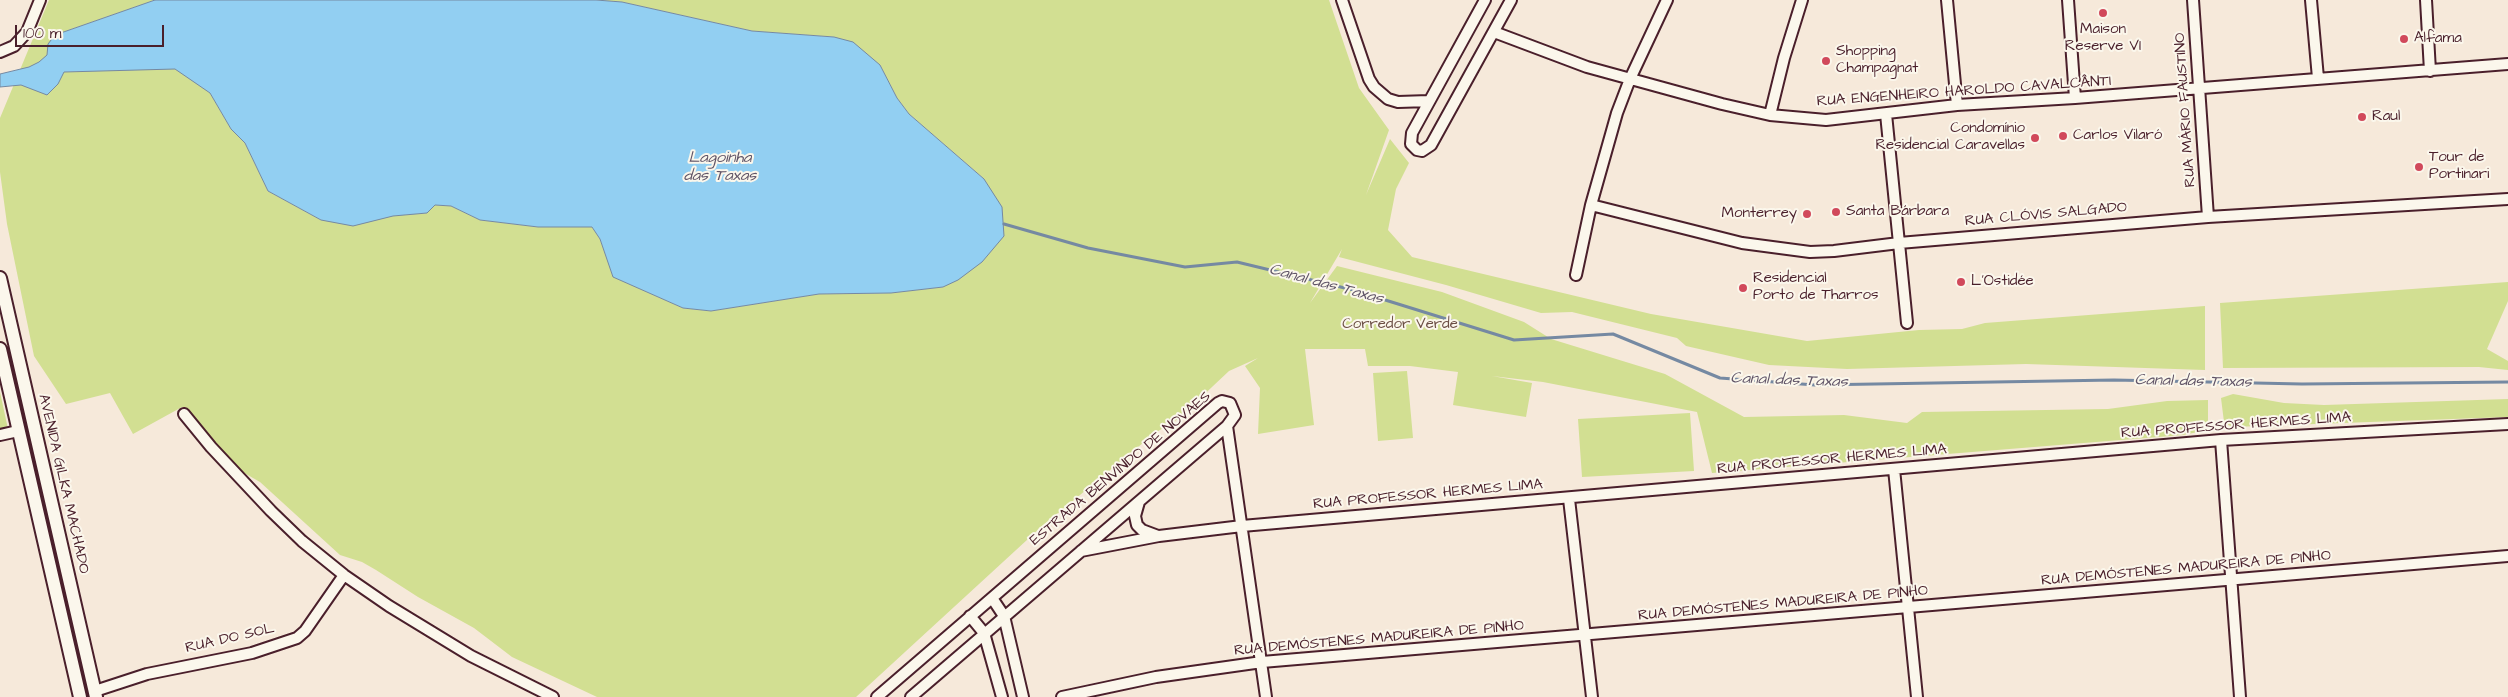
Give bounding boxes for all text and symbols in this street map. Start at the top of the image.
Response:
marker: Maison Reserve VI [2097,7,2109,19]
scale bar [18,15,166,47]
place label: Maison Reserve VI [2065,21,2141,56]
text: 100 m [23,23,62,44]
place label: Alfama [2414,30,2462,48]
street label: RUA MÁRIO FAUSTINO [2172,32,2200,188]
marker: Alfama [2398,33,2410,45]
place label: Shopping Champagnat [1836,43,1918,78]
marker: Shopping Champagnat [1820,55,1832,67]
street label: RUA ENGENHEIRO HAROLDO CAVALCÂNTI [1816,73,2112,111]
place label: Raul [2372,108,2400,126]
marker: Raul [2356,111,2368,123]
place label: Condomínio Residencial Caravellas [1875,120,2025,155]
place label: Carlos Vilaró [2073,127,2162,145]
marker: Carlos Vilaró [2057,130,2069,142]
marker: Condomínio Residencial Caravellas [2029,132,2041,144]
water label: Lagoinha das Taxas [684,149,756,187]
place label: Tour de Portinari [2429,149,2489,184]
marker: Tour de Portinari [2413,161,2425,173]
street label: RUA CLÓVIS SALGADO [1964,199,2128,231]
place label: Santa Bárbara [1846,203,1949,221]
place label: Monterrey [1722,205,1797,223]
marker: Santa Bárbara [1830,206,1842,218]
marker: Monterrey [1801,208,1813,220]
water label: Canal das Taxas [1267,261,1385,309]
place label: Residencial Porto de Tharros [1753,270,1879,305]
place label: L'Ostidée [1971,273,2034,291]
marker: L'Ostidée [1955,276,1967,288]
marker: Residencial Porto de Tharros [1737,282,1749,294]
park label: Corredor Verde [1342,316,1458,334]
water label: Canal das Taxas [1730,369,1848,393]
water label: Canal das Taxas [2134,371,2252,393]
street label: ESTRADA BENVINDO DE NOVAES [1027,388,1215,550]
street label: AVENIDA GILKA MACHADO [34,392,92,576]
street label: RUA PROFESSOR HERMES LIMA [2120,409,2352,443]
street label: RUA PROFESSOR HERMES LIMA [1716,441,1948,479]
street label: RUA PROFESSOR HERMES LIMA [1312,476,1544,514]
street label: RUA DEMÓSTENES MADUREIRA DE PINHO [2040,547,2332,591]
street label: RUA DEMÓSTENES MADUREIRA DE PINHO [1637,582,1929,626]
street label: RUA DEMÓSTENES MADUREIRA DE PINHO [1233,617,1525,661]
street label: RUA DO SOL [184,620,276,658]

